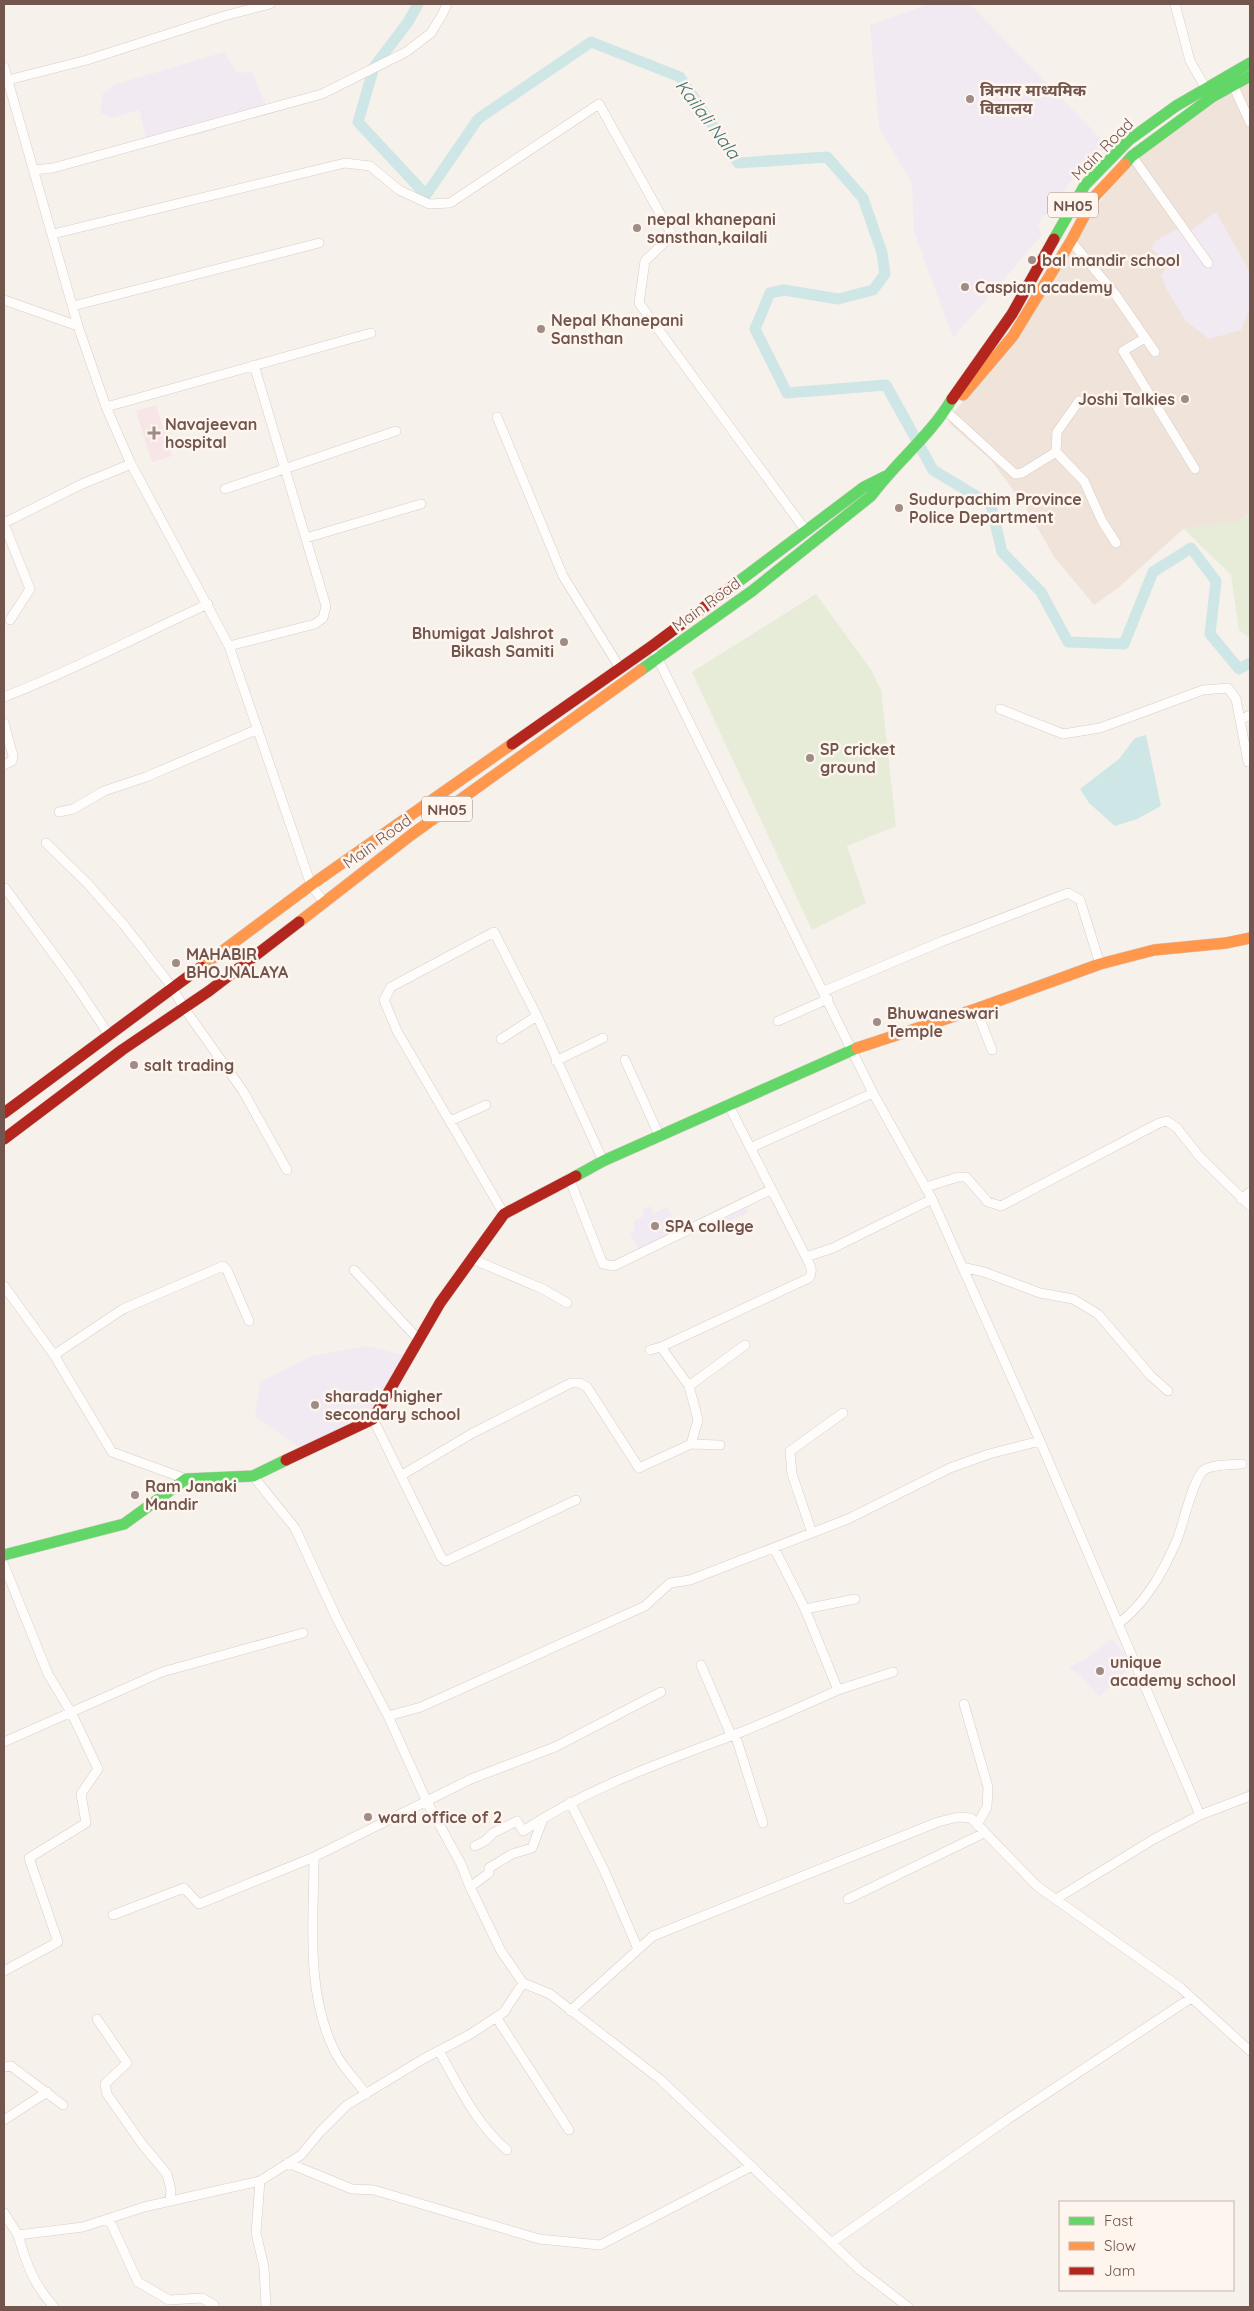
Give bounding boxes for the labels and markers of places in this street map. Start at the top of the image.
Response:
place label: त्रिनगर माध्यमिक विद्यालय [980,80,1087,118]
marker: त्रिनगर माध्यमिक विद्यालय [964,93,976,105]
place label: nepal khanepani sansthan,kailali [647,209,776,247]
marker: nepal khanepani sansthan,kailali [631,222,643,234]
place label: bal mandir school [1042,250,1180,270]
marker: bal mandir school [1026,254,1038,266]
place label: Caspian academy [975,277,1113,297]
marker: Caspian academy [959,281,971,293]
place label: Nepal Khanepani Sansthan [551,310,683,348]
marker: Nepal Khanepani Sansthan [535,323,547,335]
place label: Joshi Talkies [1078,389,1175,409]
marker: Joshi Talkies [1179,393,1191,405]
place label: Navajeevan hospital [165,414,257,452]
marker: Navajeevan hospital [147,426,161,440]
place label: Sudurpachim Province Police Department [909,489,1082,527]
marker: Sudurpachim Province Police Department [893,502,905,514]
place label: Bhumigat Jalshrot Bikash Samiti [412,623,554,661]
marker: Bhumigat Jalshrot Bikash Samiti [558,636,570,648]
place label: SP cricket ground [820,739,896,777]
marker: SP cricket ground [804,752,816,764]
place label: MAHABIR BHOJNALAYA [186,944,289,982]
marker: MAHABIR BHOJNALAYA [170,957,182,969]
place label: Bhuwaneswari Temple [887,1003,998,1041]
marker: Bhuwaneswari Temple [871,1016,883,1028]
place label: salt trading [144,1055,234,1075]
marker: salt trading [128,1059,140,1071]
place label: SPA college [665,1216,754,1236]
marker: SPA college [649,1220,661,1232]
place label: sharada higher secondary school [325,1386,461,1424]
marker: sharada higher secondary school [309,1399,321,1411]
place label: Ram Janaki Mandir [145,1476,237,1514]
marker: Ram Janaki Mandir [129,1489,141,1501]
place label: unique academy school [1110,1652,1236,1690]
marker: unique academy school [1094,1665,1106,1677]
place label: ward office of 2 [378,1807,502,1827]
marker: ward office of 2 [362,1811,374,1823]

